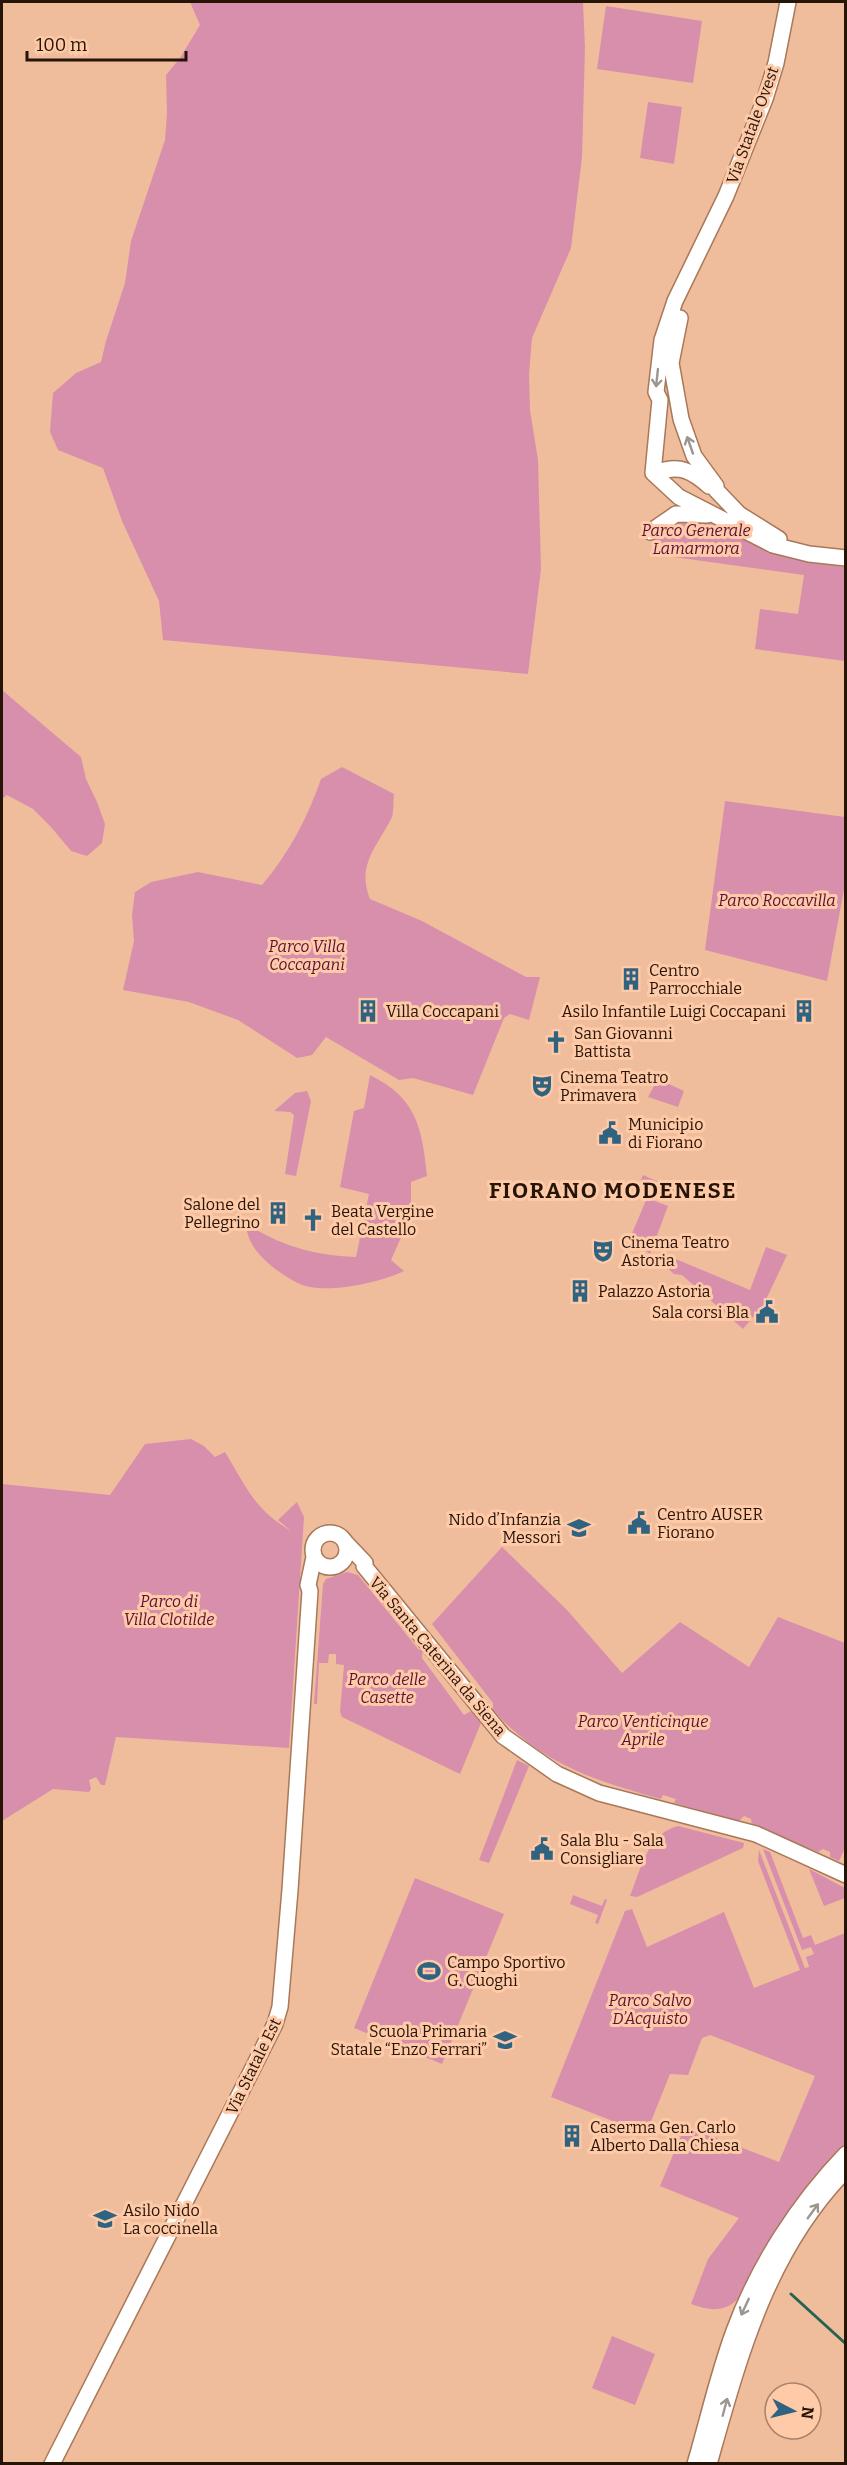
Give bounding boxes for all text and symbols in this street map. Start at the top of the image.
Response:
scale bar [27,24,186,62]
text: 100 m [36,34,87,56]
street label: Via Statale Ovest [722,64,783,186]
one-way arrow [651,367,662,387]
one-way arrow [684,436,695,455]
park label: Parco Generale Lamarmora [641,521,751,558]
park label: Parco Roccavilla [718,891,836,910]
park label: Parco Villa Coccapani [269,937,345,974]
place label: Centro Parrocchiale [649,961,742,998]
building icon: Centro Parrocchiale [618,966,644,992]
building icon: Villa Coccapani [355,998,381,1024]
building icon: Asilo Infantile Luigi Coccapani [791,998,817,1024]
place label: Villa Coccapani [386,1002,499,1021]
place label: Asilo Infantile Luigi Coccapani [561,1002,786,1021]
place label: San Giovanni Battista [574,1024,673,1061]
church icon: San Giovanni Battista [543,1029,569,1055]
place label: Cinema Teatro Primavera [560,1068,668,1105]
theatre icon: Cinema Teatro Primavera [529,1073,555,1099]
place label: Municipio di Fiorano [628,1115,703,1152]
public building icon: Municipio di Fiorano [597,1120,623,1146]
district label: FIORANO MODENESE [489,1177,737,1204]
place label: Salone del Pellegrino [183,1195,260,1232]
building icon: Salone del Pellegrino [265,1200,291,1226]
place label: Beata Vergine del Castello [331,1202,434,1239]
church icon: Beata Vergine del Castello [300,1207,326,1233]
place label: Cinema Teatro Astoria [621,1233,729,1270]
theatre icon: Cinema Teatro Astoria [590,1238,616,1264]
building icon: Palazzo Astoria [567,1278,593,1304]
place label: Palazzo Astoria [598,1282,711,1301]
public building icon: Sala corsi Bla [754,1299,780,1325]
place label: Sala corsi Bla [652,1303,749,1322]
place label: Centro AUSER Fiorano [657,1505,763,1542]
place label: Nido d’Infanzia Messori [448,1510,561,1547]
public building icon: Centro AUSER Fiorano [626,1510,652,1536]
school or university icon: Nido d’Infanzia Messori [566,1515,592,1541]
street label: Via Santa Caterina da Siena [365,1573,510,1740]
park label: Parco di Villa Clotilde [124,1592,214,1629]
park label: Parco delle Casette [348,1670,426,1707]
park label: Parco Venticinque Aprile [578,1712,708,1749]
place label: Sala Blu - Sala Consigliare [560,1831,664,1868]
public building icon: Sala Blu - Sala Consigliare [529,1836,555,1862]
place label: Campo Sportivo G. Cuoghi [447,1953,565,1990]
sports icon: Campo Sportivo G. Cuoghi [416,1958,442,1984]
park label: Parco Salvo D’Acquisto [608,1991,692,2028]
street label: Via Statale Est [222,2015,285,2117]
place label: Scuola Primaria Statale “Enzo Ferrari” [330,2022,487,2059]
school or university icon: Scuola Primaria Statale “Enzo Ferrari” [492,2027,518,2053]
place label: Caserma Gen. Carlo Alberto Dalla Chiesa [590,2118,740,2155]
building icon: Caserma Gen. Carlo Alberto Dalla Chiesa [559,2123,585,2149]
place label: Asilo Nido La coccinella [123,2201,218,2238]
one-way arrow [806,2204,819,2220]
school or university icon: Asilo Nido La coccinella [92,2206,118,2232]
one-way arrow [738,2297,750,2315]
north arrow [763,2381,823,2441]
one-way arrow [720,2398,731,2417]
text: N [797,2405,818,2420]

